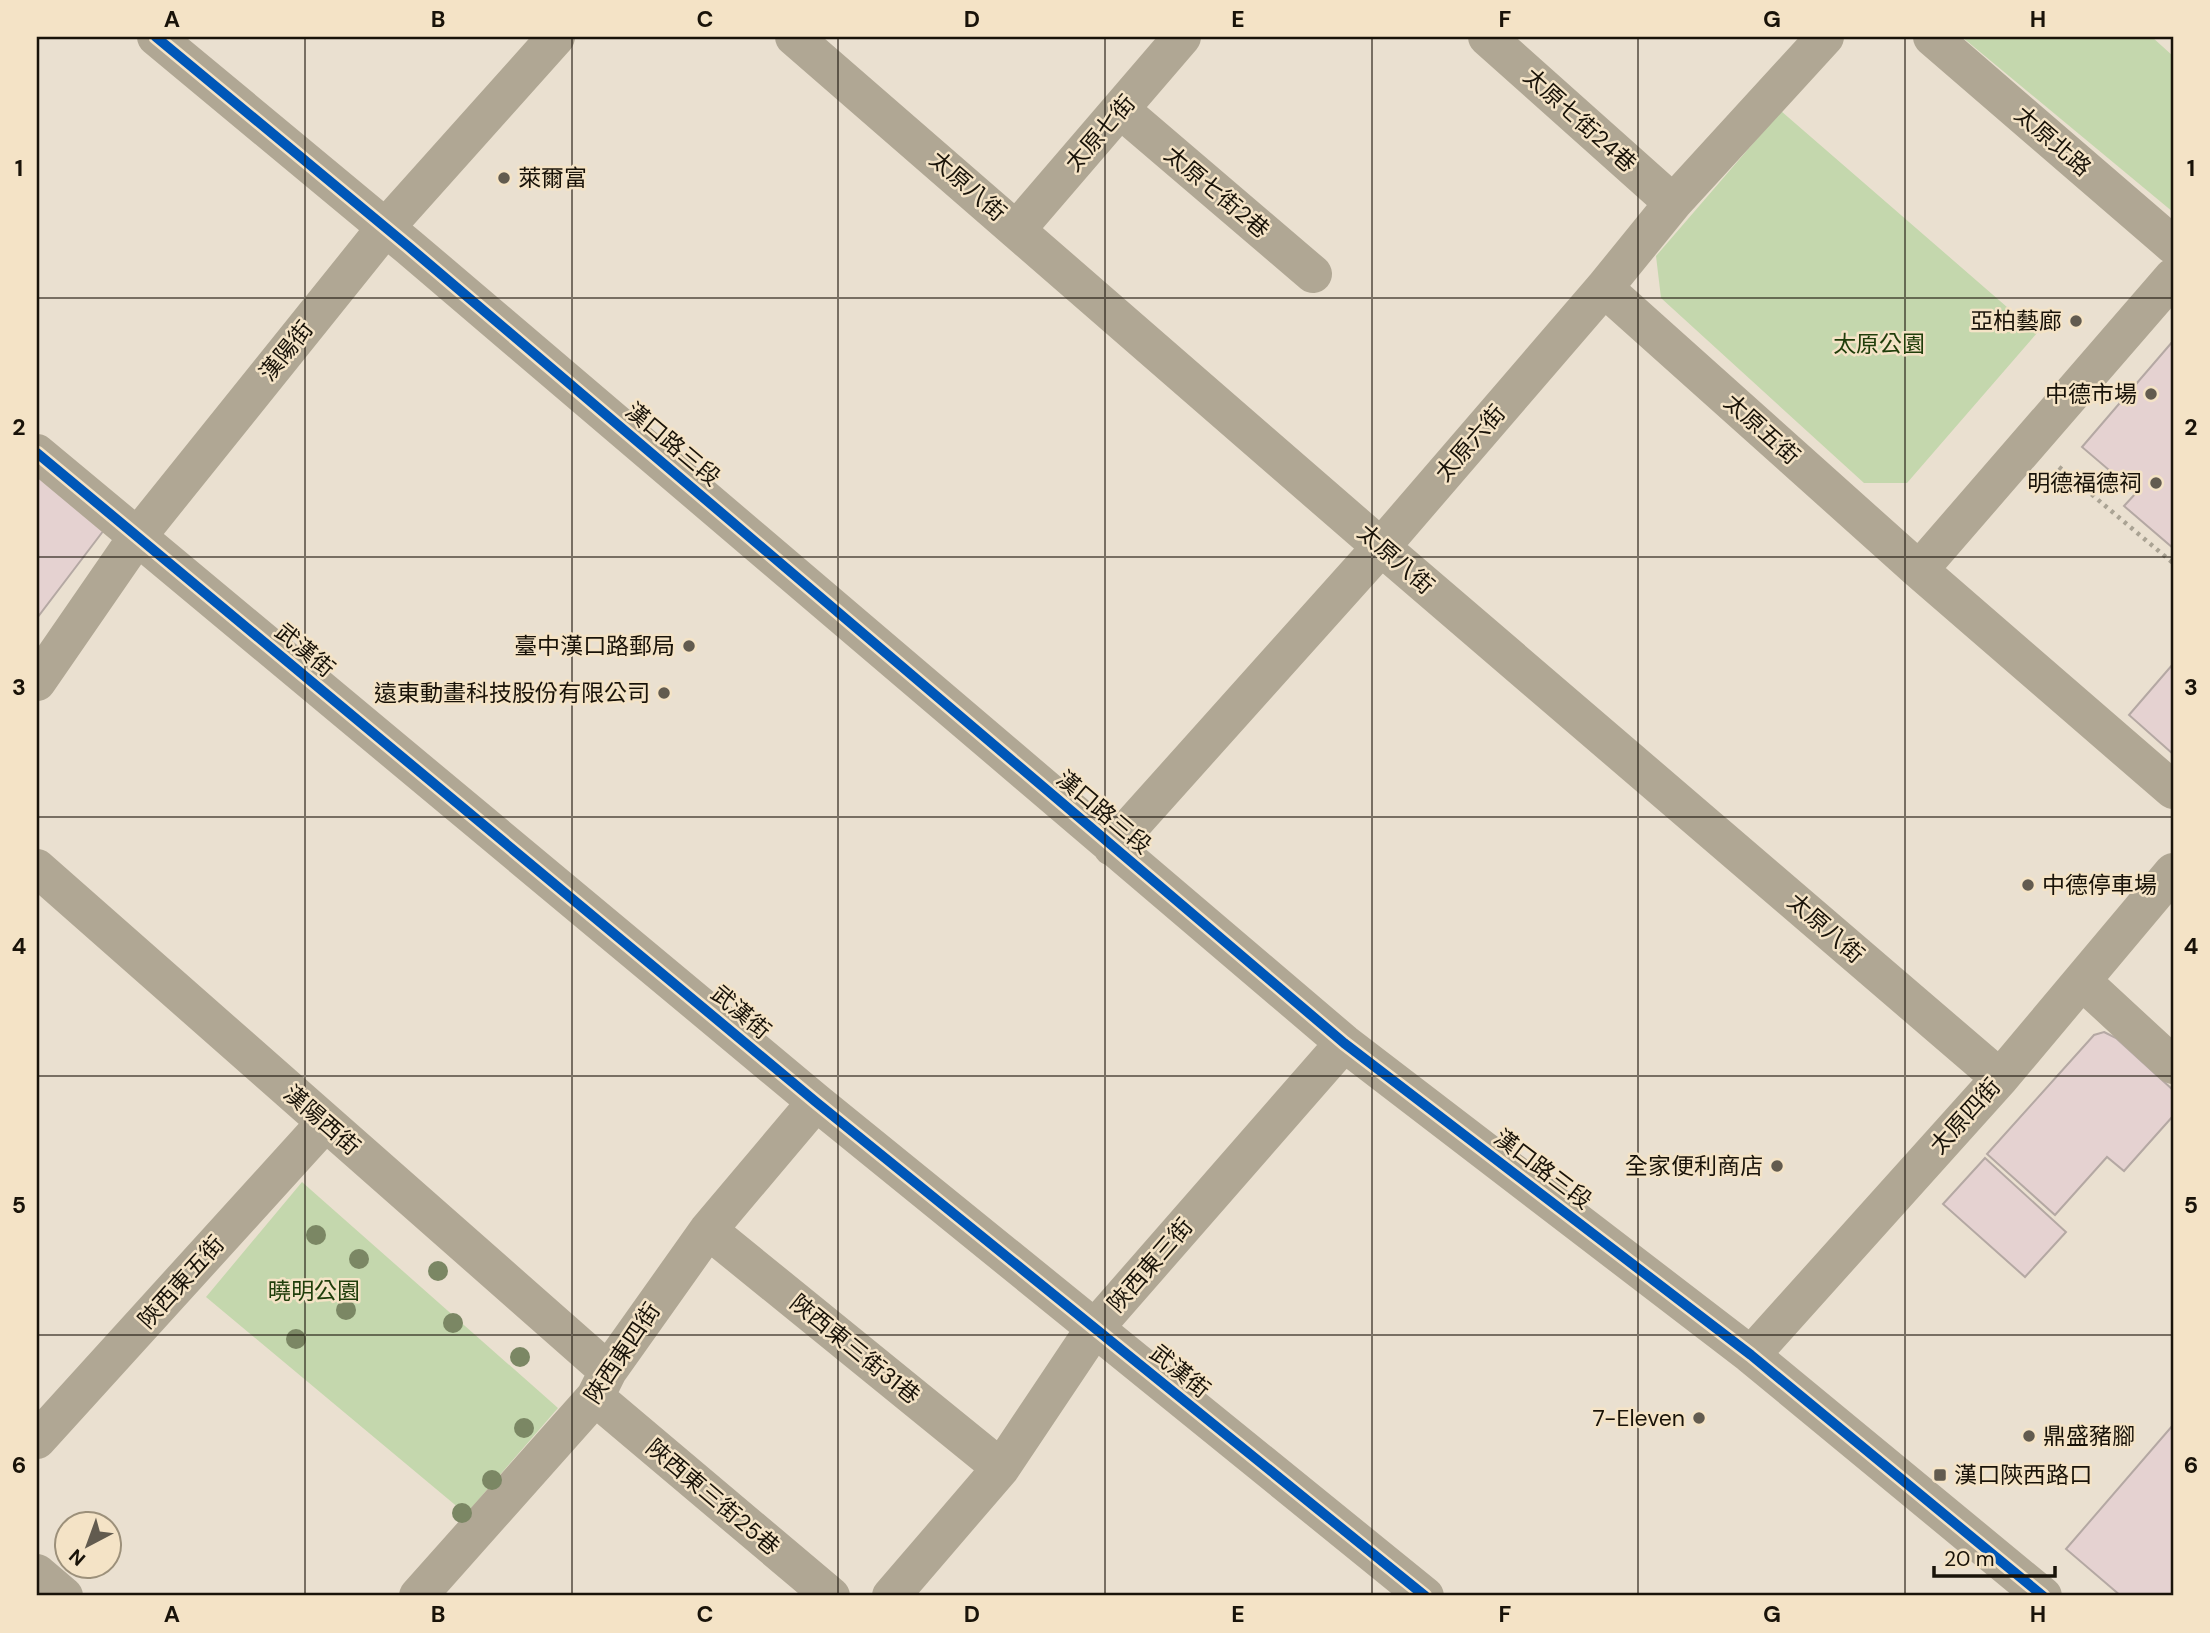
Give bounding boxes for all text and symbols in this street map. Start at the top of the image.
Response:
text: A [164,4,180,34]
text: B [431,4,445,34]
text: C [697,4,713,34]
text: D [964,4,980,34]
text: E [1231,4,1245,34]
text: F [1499,4,1512,34]
text: G [1763,4,1781,34]
text: H [2030,4,2046,34]
street label: 太原七街24巷 [1517,61,1643,179]
street label: 太原七街 [1059,88,1141,178]
street label: 太原北路 [2008,100,2098,182]
street label: 太原七街2巷 [1158,139,1276,245]
street label: 太原八街 [923,145,1013,227]
text: 1 [15,153,23,183]
text: 1 [2187,153,2195,183]
place label: 萊爾富 [518,163,587,193]
marker: 萊爾富 [496,170,512,186]
place label: 亞柏藝廊 [1970,306,2062,336]
marker: 亞柏藝廊 [2068,313,2084,329]
street label: 漢陽街 [253,315,319,387]
park label: 太原公園 [1833,329,1925,359]
place label: 中德市場 [2045,379,2137,409]
marker: 中德市場 [2143,386,2159,402]
street label: 太原五街 [1718,387,1806,471]
street label: 漢口路三段 [619,396,727,492]
street label: 太原六街 [1429,398,1511,488]
text: 2 [12,412,26,442]
text: 2 [2184,412,2198,442]
place label: 明德福德祠 [2027,468,2142,498]
marker: 明德福德祠 [2148,475,2164,491]
street label: 太原八街 [1351,518,1441,600]
street label: 武漢街 [269,616,341,684]
place label: 臺中漢口路郵局 [514,631,675,661]
marker: 臺中漢口路郵局 [681,638,697,654]
text: 3 [12,672,26,702]
text: 3 [2184,672,2198,702]
place label: 遠東動畫科技股份有限公司 [374,678,650,708]
marker: 遠東動畫科技股份有限公司 [656,685,672,701]
street label: 漢口路三段 [1050,764,1158,860]
place label: 中德停車場 [2042,870,2157,900]
marker: 中德停車場 [2020,877,2036,893]
street label: 太原八街 [1781,887,1871,969]
text: 4 [12,931,27,961]
text: 4 [2184,931,2199,961]
street label: 武漢街 [705,978,777,1046]
street label: 太原四街 [1923,1072,2007,1160]
street label: 漢陽西街 [277,1079,367,1161]
street label: 漢口路三段 [1488,1122,1598,1216]
place label: 全家便利商店 [1625,1151,1763,1181]
marker: 全家便利商店 [1769,1158,1785,1174]
text: 5 [12,1190,26,1220]
text: 5 [2184,1190,2198,1220]
street label: 陜西東三街 [1101,1212,1199,1318]
street label: 陝西東五街 [131,1229,231,1335]
park label: 曉明公園 [268,1276,360,1306]
street label: 陜西東三街31巷 [784,1288,926,1410]
street label: 陜西東四街 [577,1297,667,1409]
street label: 武漢街 [1144,1338,1216,1404]
place label: 7-Eleven [1593,1403,1685,1433]
marker: 7-Eleven [1691,1410,1707,1426]
place label: 鼎盛豬腳 [2043,1421,2135,1451]
marker: 鼎盛豬腳 [2021,1428,2037,1444]
street label: 陜西東三街25巷 [640,1432,786,1562]
text: 6 [12,1450,26,1480]
text: 6 [2184,1450,2198,1480]
place label: 漢口陝西路口 [1954,1460,2092,1490]
marker: 漢口陝西路口 [1932,1467,1948,1483]
north arrow [52,1510,122,1580]
scale bar [1934,1535,2054,1579]
text: N [64,1543,91,1571]
text: 20 m [1944,1545,1995,1573]
text: A [164,1599,180,1629]
text: B [431,1599,445,1629]
text: C [697,1599,713,1629]
text: D [964,1599,980,1629]
text: E [1231,1599,1245,1629]
text: F [1499,1599,1512,1629]
text: G [1763,1599,1781,1629]
text: H [2030,1599,2046,1629]

